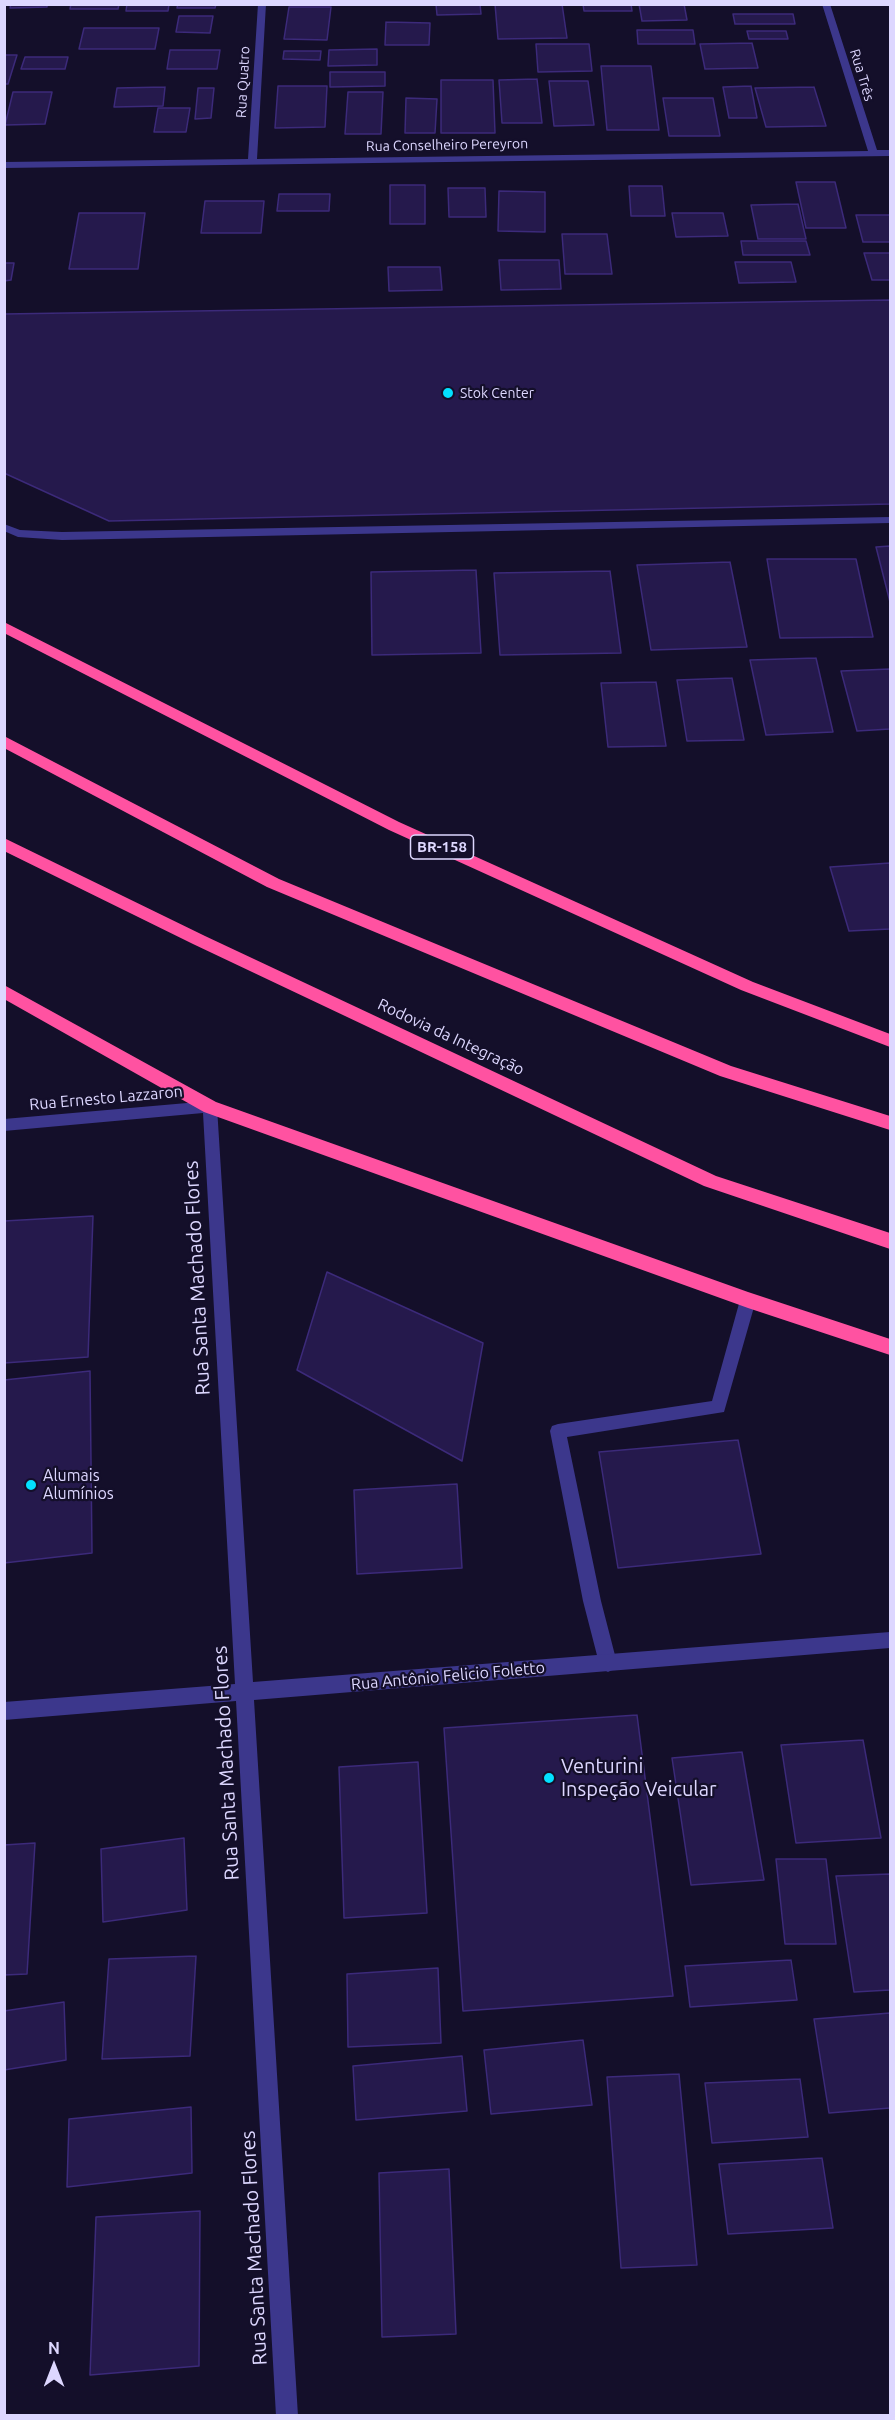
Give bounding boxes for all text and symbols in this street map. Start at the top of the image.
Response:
street label: Rua Quatro [233,46,253,118]
street label: Rua Três [846,47,878,103]
street label: Rua Conselheiro Pereyron [366,135,528,155]
place label: Stok Center [460,385,534,401]
marker: Stok Center [441,386,455,400]
road number: BR-158 [410,835,474,859]
street label: Rodovia da Integração [375,995,527,1079]
street label: Rua Ernesto Lazzaron [28,1082,184,1114]
street label: Rua Santa Machado Flores [179,1160,215,1396]
place label: Alumais Alumínios [43,1466,114,1504]
marker: Alumais Alumínios [24,1478,38,1492]
street label: Rua Santa Machado Flores [208,1645,244,1881]
street label: Rua Antônio Felicio Foletto [350,1658,546,1694]
place label: Venturini Inspeção Veicular [561,1754,716,1801]
marker: Venturini Inspeção Veicular [542,1771,556,1785]
street label: Rua Santa Machado Flores [236,2130,272,2366]
north arrow [24,2336,84,2396]
text: N [48,2339,60,2357]

